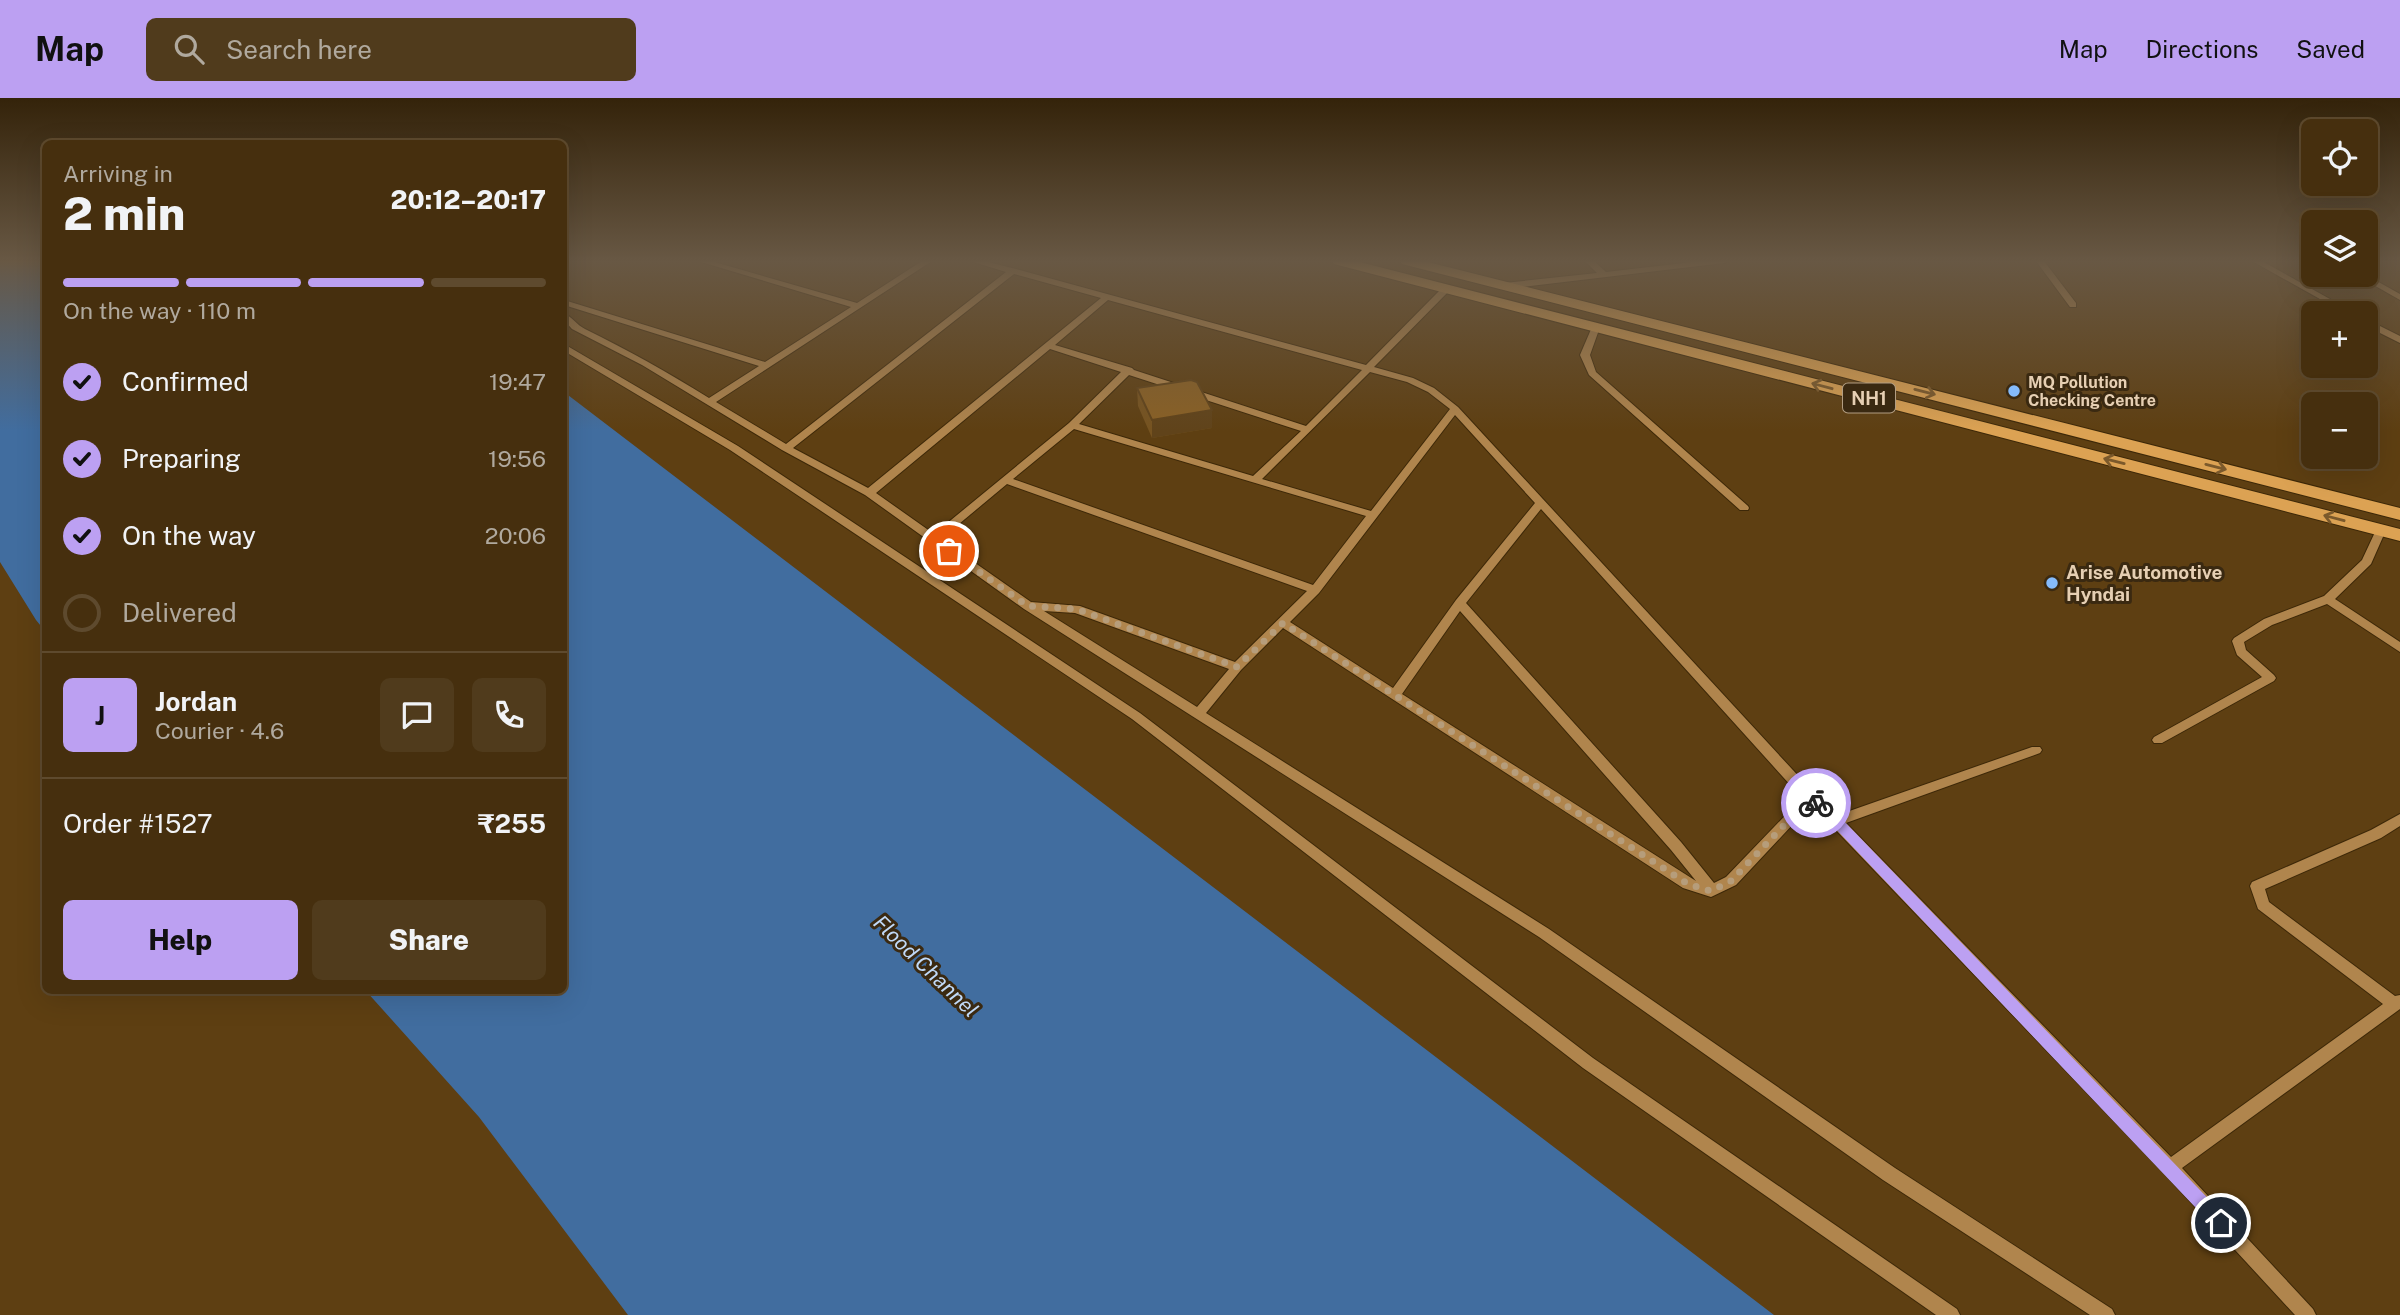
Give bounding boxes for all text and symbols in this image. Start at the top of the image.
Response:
search box [146,18,636,81]
text: Map [35,30,104,68]
icon: search [170,30,208,68]
text: Search here [226,34,372,65]
text: Map [2059,35,2108,63]
text: Directions [2146,35,2258,63]
text: Saved [2296,35,2365,63]
map controls [2301,119,2378,469]
button: locate [2301,119,2378,196]
text: Arriving in [63,160,173,187]
text: 20:12–20:17 [391,184,546,215]
text: 2 min [63,186,185,240]
button: layers [2301,210,2378,287]
text: On the way · 110 m [63,297,256,324]
button: + [2301,301,2378,378]
icon: check [63,363,101,401]
text: Confirmed [122,366,249,397]
text: 19:47 [489,368,546,395]
place label: MQ Pollution Checking Centre [2028,373,2156,410]
one-way arrow [1811,379,1834,392]
marker: MQ Pollution Checking Centre [2006,383,2022,399]
road number: NH1 [1843,384,1895,412]
one-way arrow [1913,386,1935,399]
button: − [2301,392,2378,469]
icon: check [63,440,101,478]
text: Preparing [122,443,241,474]
text: 19:56 [488,445,546,472]
one-way arrow [2103,454,2126,467]
one-way arrow [2204,461,2227,474]
one-way arrow [2323,511,2346,524]
icon: check [63,517,101,555]
text: On the way [122,520,256,551]
pin [919,521,979,581]
text: 20:06 [485,522,546,549]
icon: bag [930,532,968,570]
place label: Arise Automotive Hyndai [2066,561,2223,605]
marker: Arise Automotive Hyndai [2044,575,2060,591]
text: Delivered [122,597,237,628]
button: chat [380,678,454,752]
button: phone [472,678,546,752]
text: Jordan [155,686,237,717]
text: J [95,700,105,731]
text: Courier · 4.6 [155,717,284,744]
courier [1781,768,1851,838]
icon: bike [1797,784,1835,822]
text: Order #1527 [63,808,213,839]
text: ₹255 [478,808,546,839]
button: Help [63,900,298,980]
button: Share [312,900,546,980]
water label: Flood Channel [868,910,984,1022]
pin [2191,1193,2251,1253]
icon: home [2202,1204,2240,1242]

